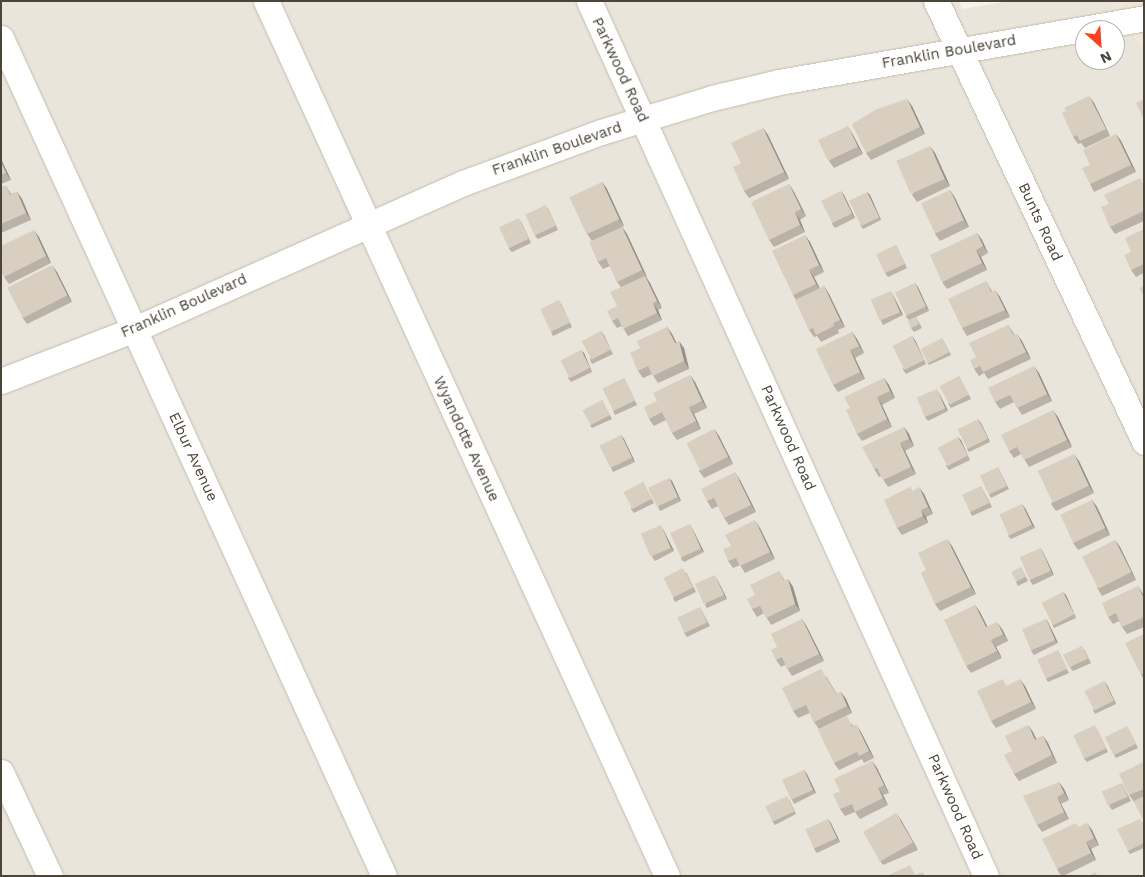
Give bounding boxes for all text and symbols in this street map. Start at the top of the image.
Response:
street label: Parkwood Road [588,15,652,125]
north arrow [1075,20,1125,70]
street label: Franklin Boulevard [880,31,1018,73]
text: N [1098,48,1114,67]
street label: Franklin Boulevard [490,118,624,180]
street label: Bunts Road [1014,180,1066,264]
street label: Franklin Boulevard [118,270,250,342]
street label: Wyandotte Avenue [429,373,503,505]
street label: Parkwood Road [757,382,819,494]
street label: Elbur Avenue [164,409,222,505]
street label: Parkwood Road [924,751,986,863]

